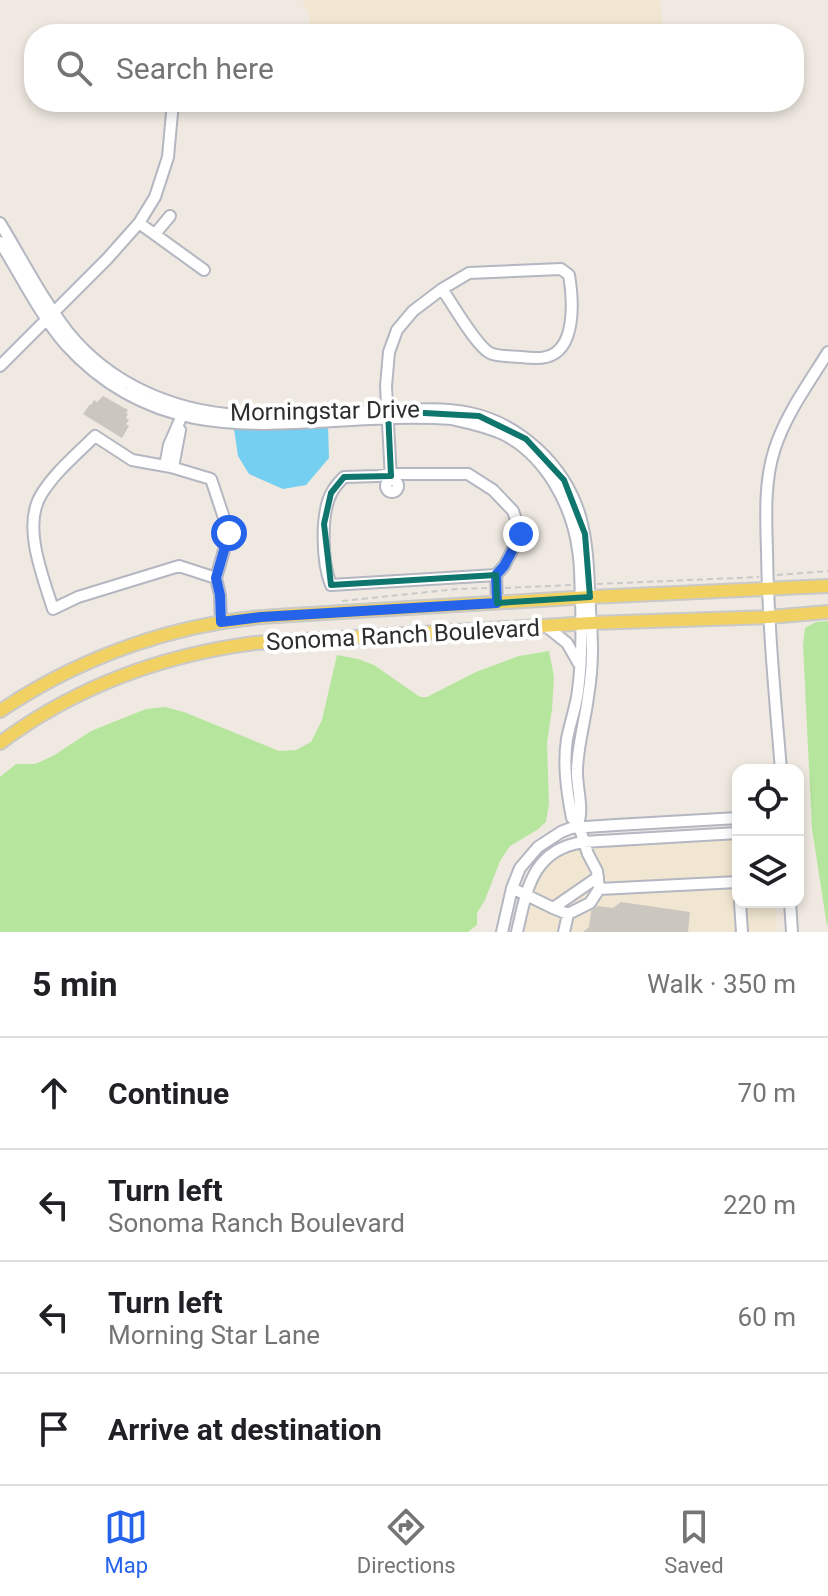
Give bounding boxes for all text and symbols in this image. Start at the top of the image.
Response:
search box [24,24,804,112]
icon: search [52,46,96,90]
text: Search here [116,51,274,86]
street label: Morningstar Drive [230,395,420,427]
route start [211,515,247,551]
route end [503,516,539,552]
street label: Sonoma Ranch Boulevard [265,614,541,656]
map controls [732,764,804,908]
button: locate [732,764,804,836]
button: layers [732,836,804,908]
text: 5 min [32,964,117,1004]
text: Walk · 350 m [647,969,796,999]
icon: ahead [32,1071,76,1115]
text: Continue [108,1076,229,1111]
text: 70 m [738,1078,796,1108]
text: Turn left [108,1173,223,1208]
icon: left [32,1183,76,1227]
text: 220 m [723,1190,796,1220]
text: Sonoma Ranch Boulevard [108,1208,405,1238]
text: Turn left [108,1285,223,1320]
icon: left [32,1295,76,1339]
text: 60 m [738,1302,796,1332]
text: Morning Star Lane [108,1320,320,1350]
icon: arrive [32,1407,76,1451]
text: Arrive at destination [108,1412,382,1447]
tab: Map [104,1505,148,1578]
tab: Directions [357,1505,456,1578]
tab: Saved [664,1505,724,1578]

